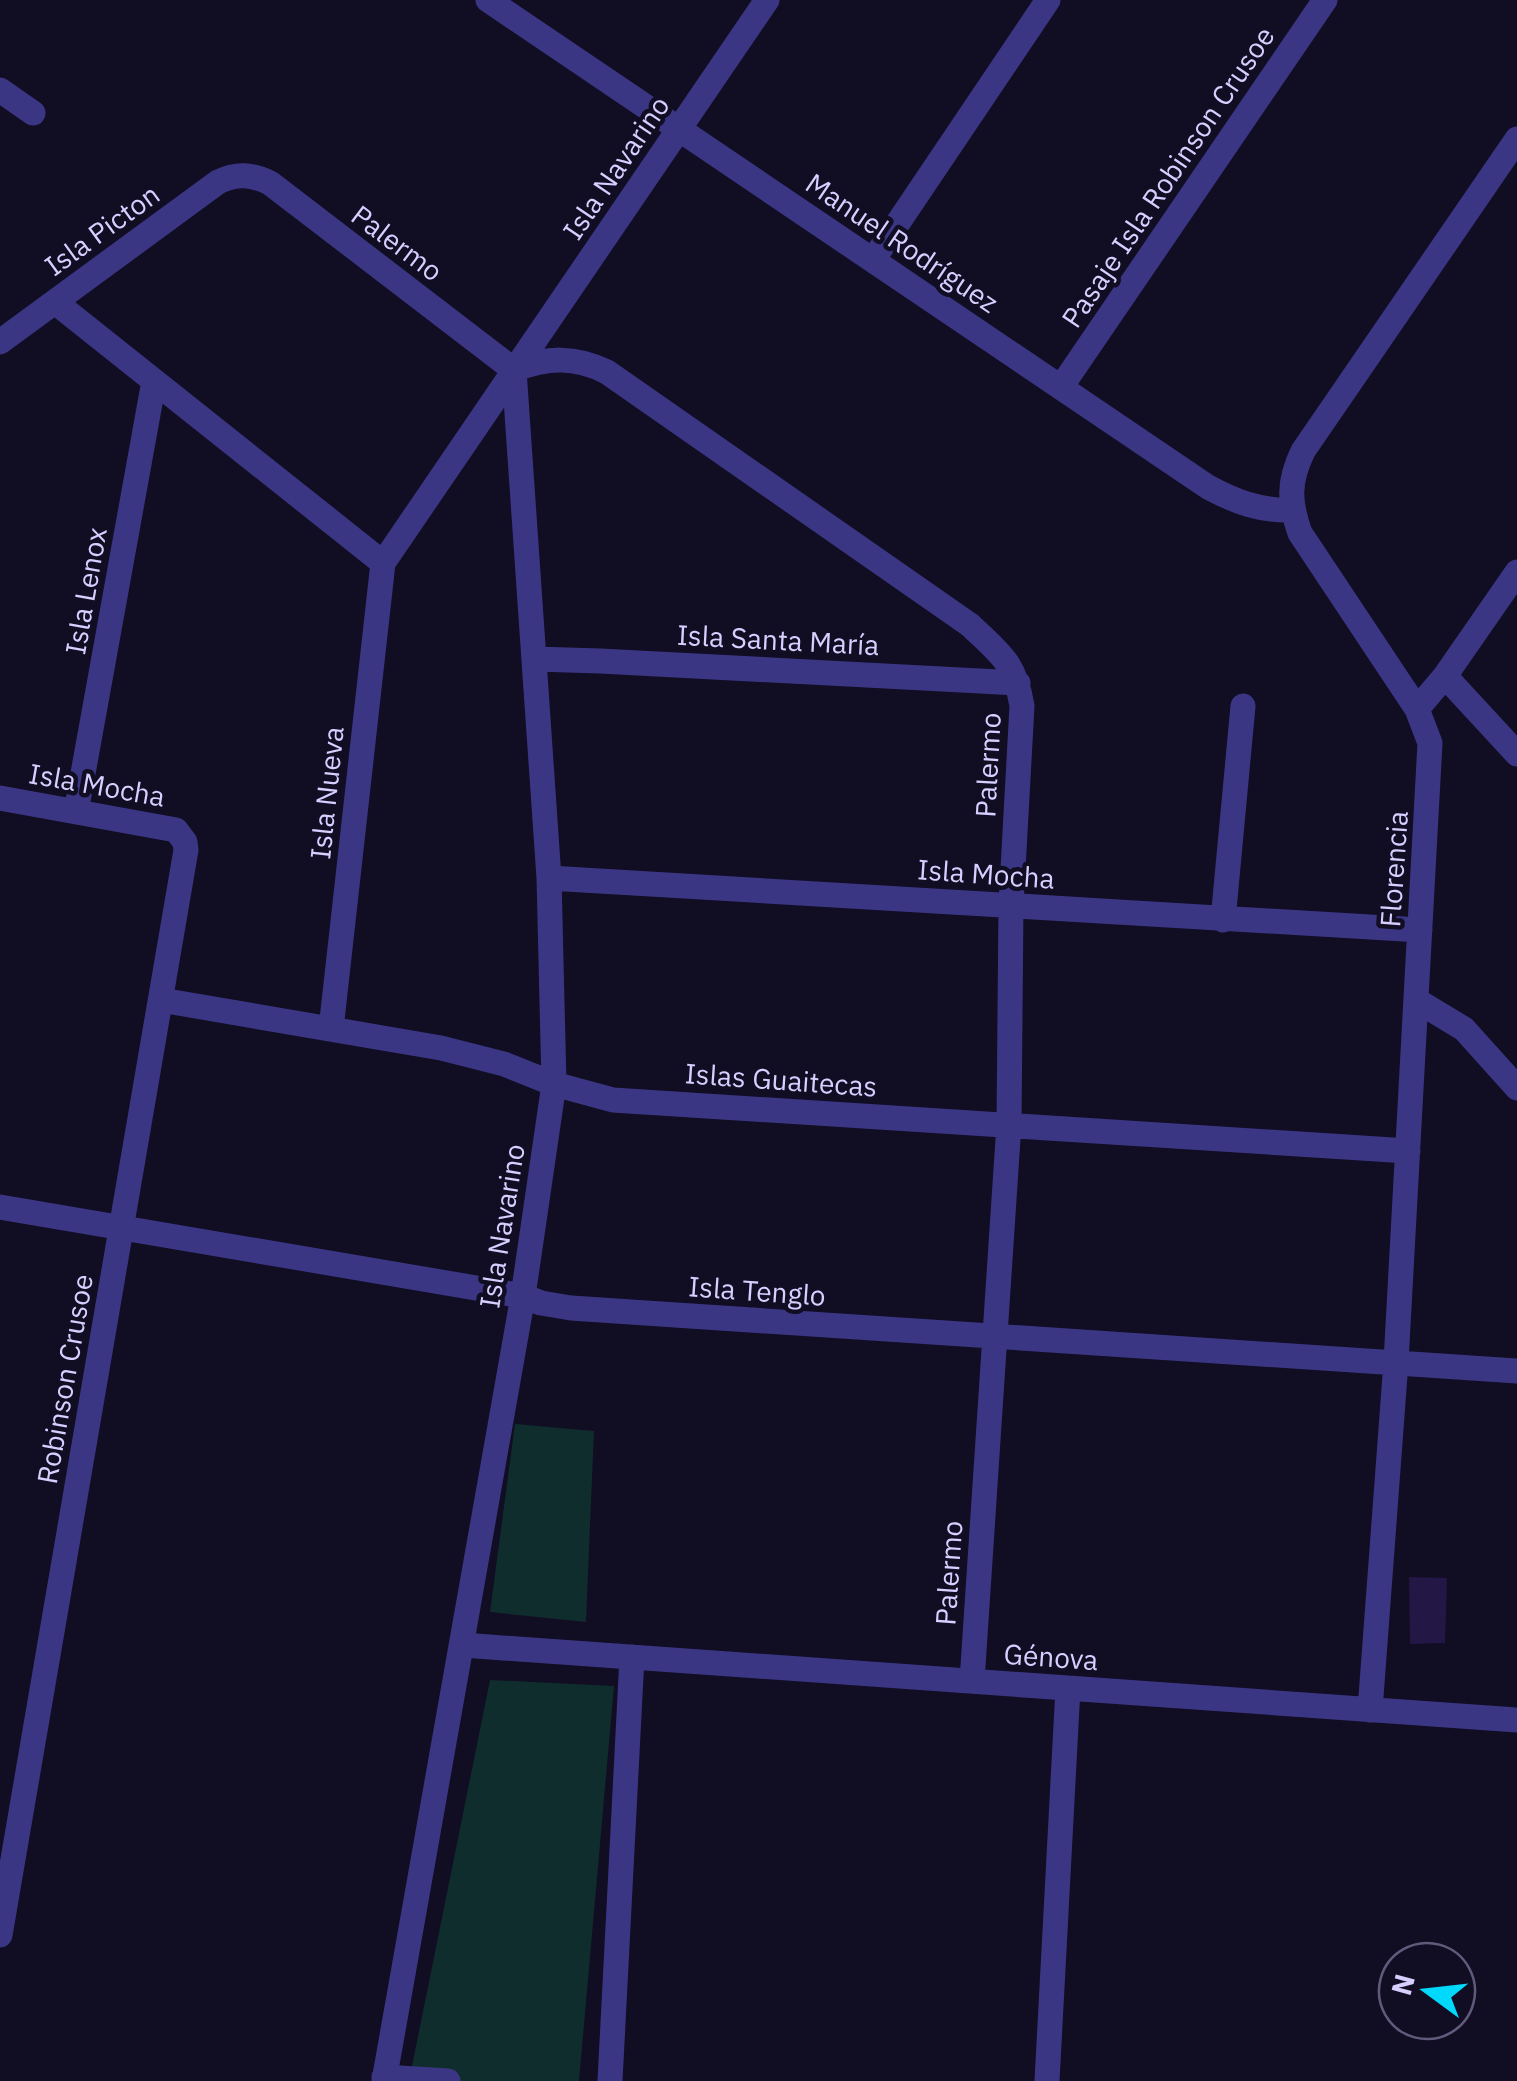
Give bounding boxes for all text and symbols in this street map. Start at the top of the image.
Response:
street label: Pasaje Isla Robinson Crusoe [1053,19,1282,334]
street label: Isla Navarino [554,89,677,247]
street label: Manuel Rodríguez [799,164,1006,321]
street label: Isla Picton [37,175,167,284]
street label: Palermo [344,196,450,289]
street label: Isla Lenox [56,524,115,657]
street label: Isla Santa María [676,616,880,663]
street label: Palermo [966,712,1009,818]
street label: Isla Nueva [301,725,352,861]
street label: Isla Mocha [26,754,168,815]
street label: Florencia [1371,810,1416,928]
street label: Isla Mocha [916,850,1056,897]
street label: Islas Guaitecas [684,1054,878,1105]
street label: Isla Navarino [470,1141,533,1311]
street label: Isla Tenglo [687,1267,827,1314]
street label: Robinson Crusoe [28,1271,101,1487]
street label: Palermo [926,1519,971,1627]
street label: Génova [1003,1635,1100,1678]
north arrow [1377,1941,1477,2041]
text: N [1382,1970,1423,1999]

